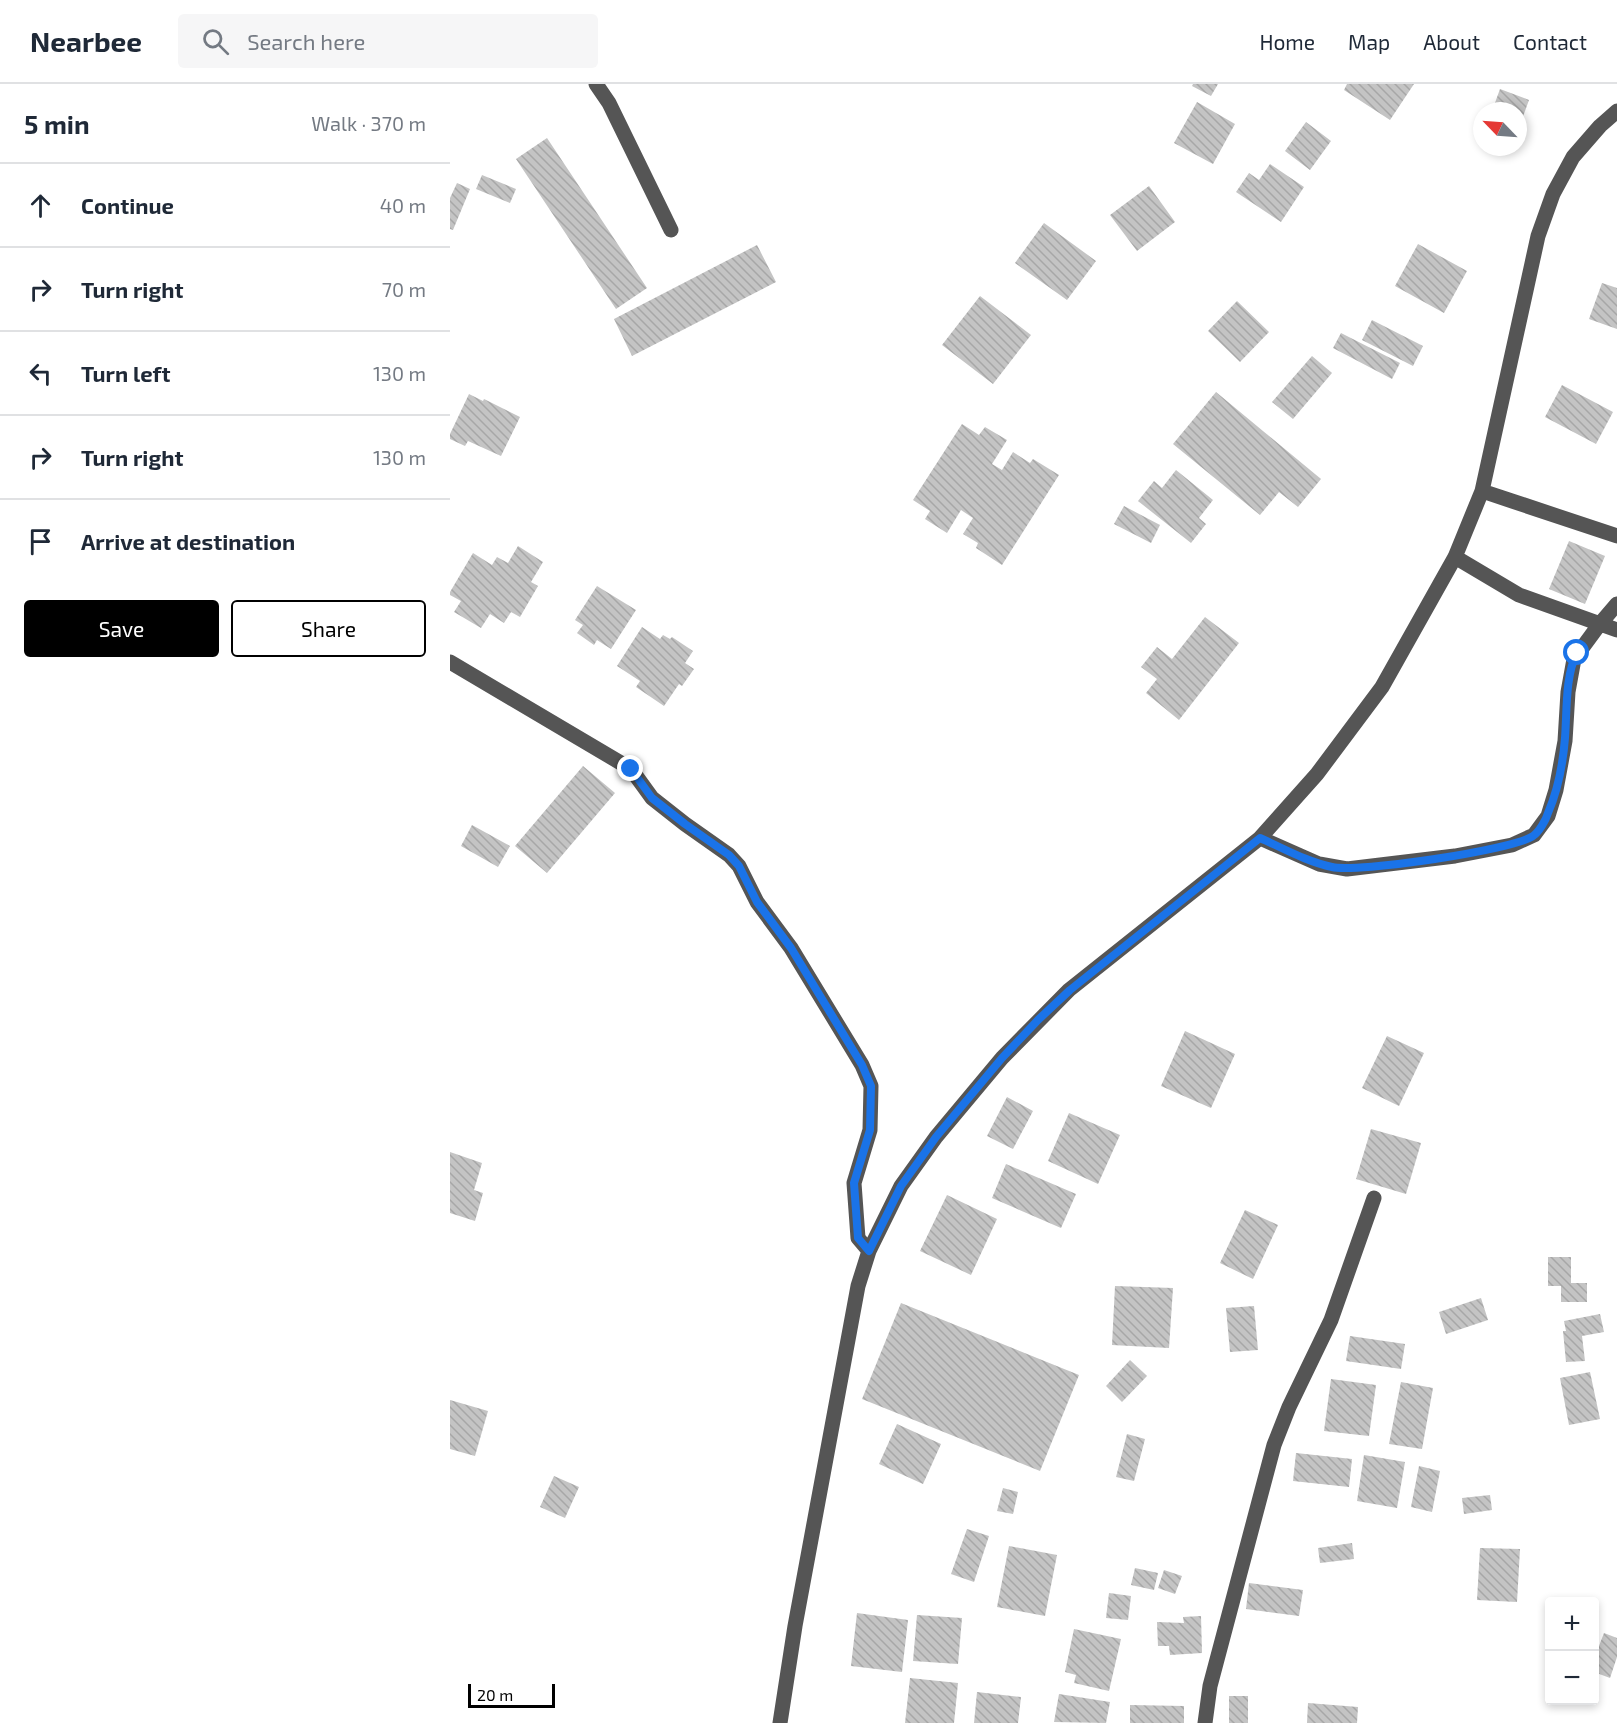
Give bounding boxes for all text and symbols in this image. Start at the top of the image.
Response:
search box [178,14,598,68]
text: Nearbee [30,24,142,58]
icon: search [199,25,232,58]
text: Search here [247,28,365,54]
text: Home [1259,29,1315,54]
text: Map [1348,29,1390,54]
text: About [1423,29,1480,54]
text: Contact [1513,29,1587,54]
north arrow [1473,102,1527,156]
text: 5 min [24,108,90,139]
text: Walk · 370 m [311,111,426,135]
icon: ahead [24,189,57,222]
text: Continue [81,192,174,218]
text: 40 m [380,193,426,217]
icon: right [24,273,57,306]
text: Turn right [81,276,183,302]
text: 70 m [382,277,426,301]
icon: left [24,357,57,390]
text: Turn left [81,360,170,386]
text: 130 m [373,361,426,385]
icon: right [24,441,57,474]
text: Turn right [81,444,183,470]
text: 130 m [373,445,426,469]
icon: arrive [24,525,57,558]
text: Arrive at destination [81,528,295,554]
button: Save [24,600,219,657]
button: Share [231,600,426,657]
route start [1563,639,1589,665]
route end [617,755,643,781]
map controls [1545,1597,1599,1705]
button: + [1545,1597,1599,1651]
button: − [1545,1651,1599,1705]
scale bar [468,1681,555,1708]
text: 20 m [477,1685,513,1704]

